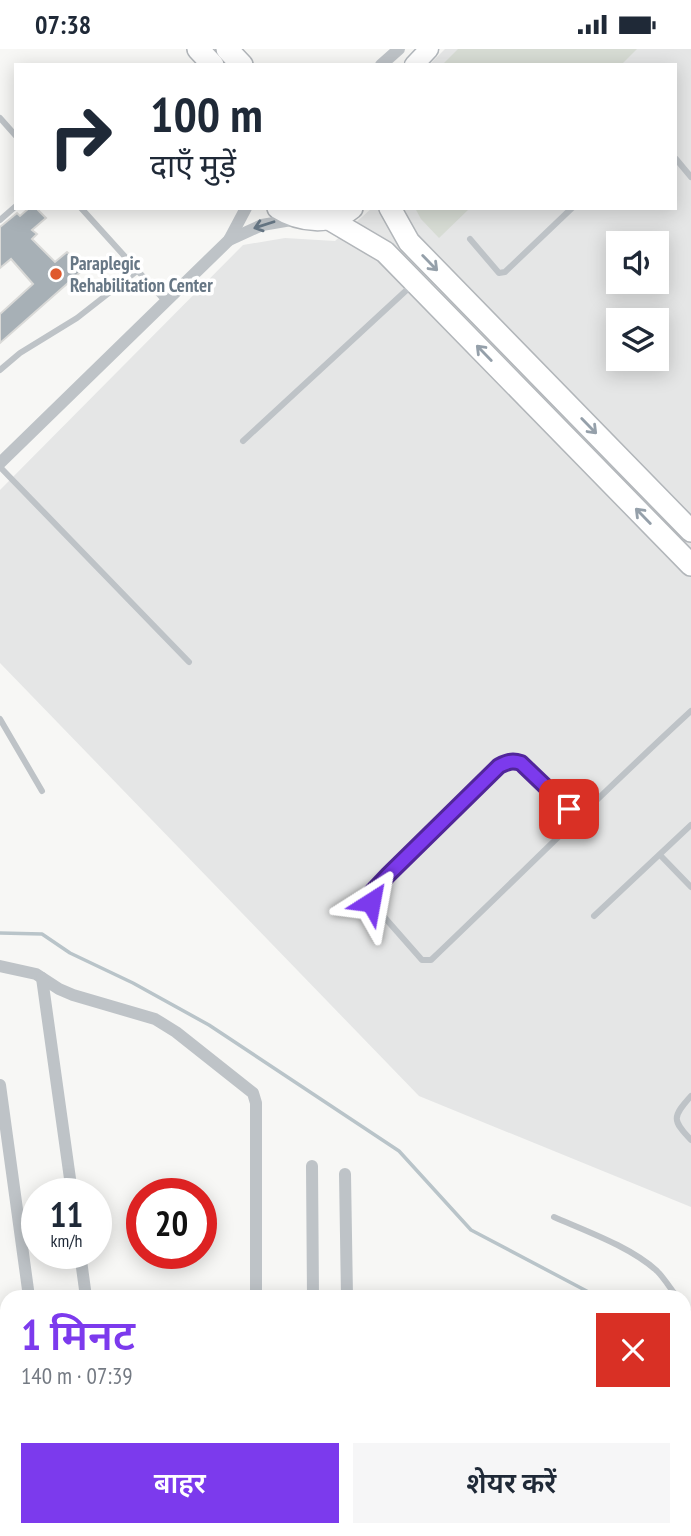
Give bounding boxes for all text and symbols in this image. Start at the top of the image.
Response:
text: 07:38 [35,8,91,41]
text: 100 m [150,82,263,146]
icon: right [35,91,126,182]
text: दाएँ मुड़ें [150,144,236,186]
one-way arrow [253,220,275,233]
map controls [606,231,669,371]
button: sound [606,231,669,294]
place label: Paraplegic Rehabilitation Center [70,251,213,297]
one-way arrow [421,254,438,271]
marker: Paraplegic Rehabilitation Center [48,266,64,282]
button: layers [606,308,669,371]
one-way arrow [476,345,493,362]
one-way arrow [580,417,597,434]
one-way arrow [635,508,652,525]
pin [539,779,599,839]
icon: arrive [550,790,588,828]
position arrow [334,865,408,939]
speed limit sign: 20 [126,1178,217,1269]
text: 11 [50,1191,83,1237]
text: km/h [51,1229,82,1252]
text: 1 मिनट [21,1307,135,1362]
button: close [596,1313,670,1387]
text: 140 m · 07:39 [21,1361,133,1390]
button: बाहर [21,1443,339,1523]
button: शेयर करें [353,1443,670,1523]

